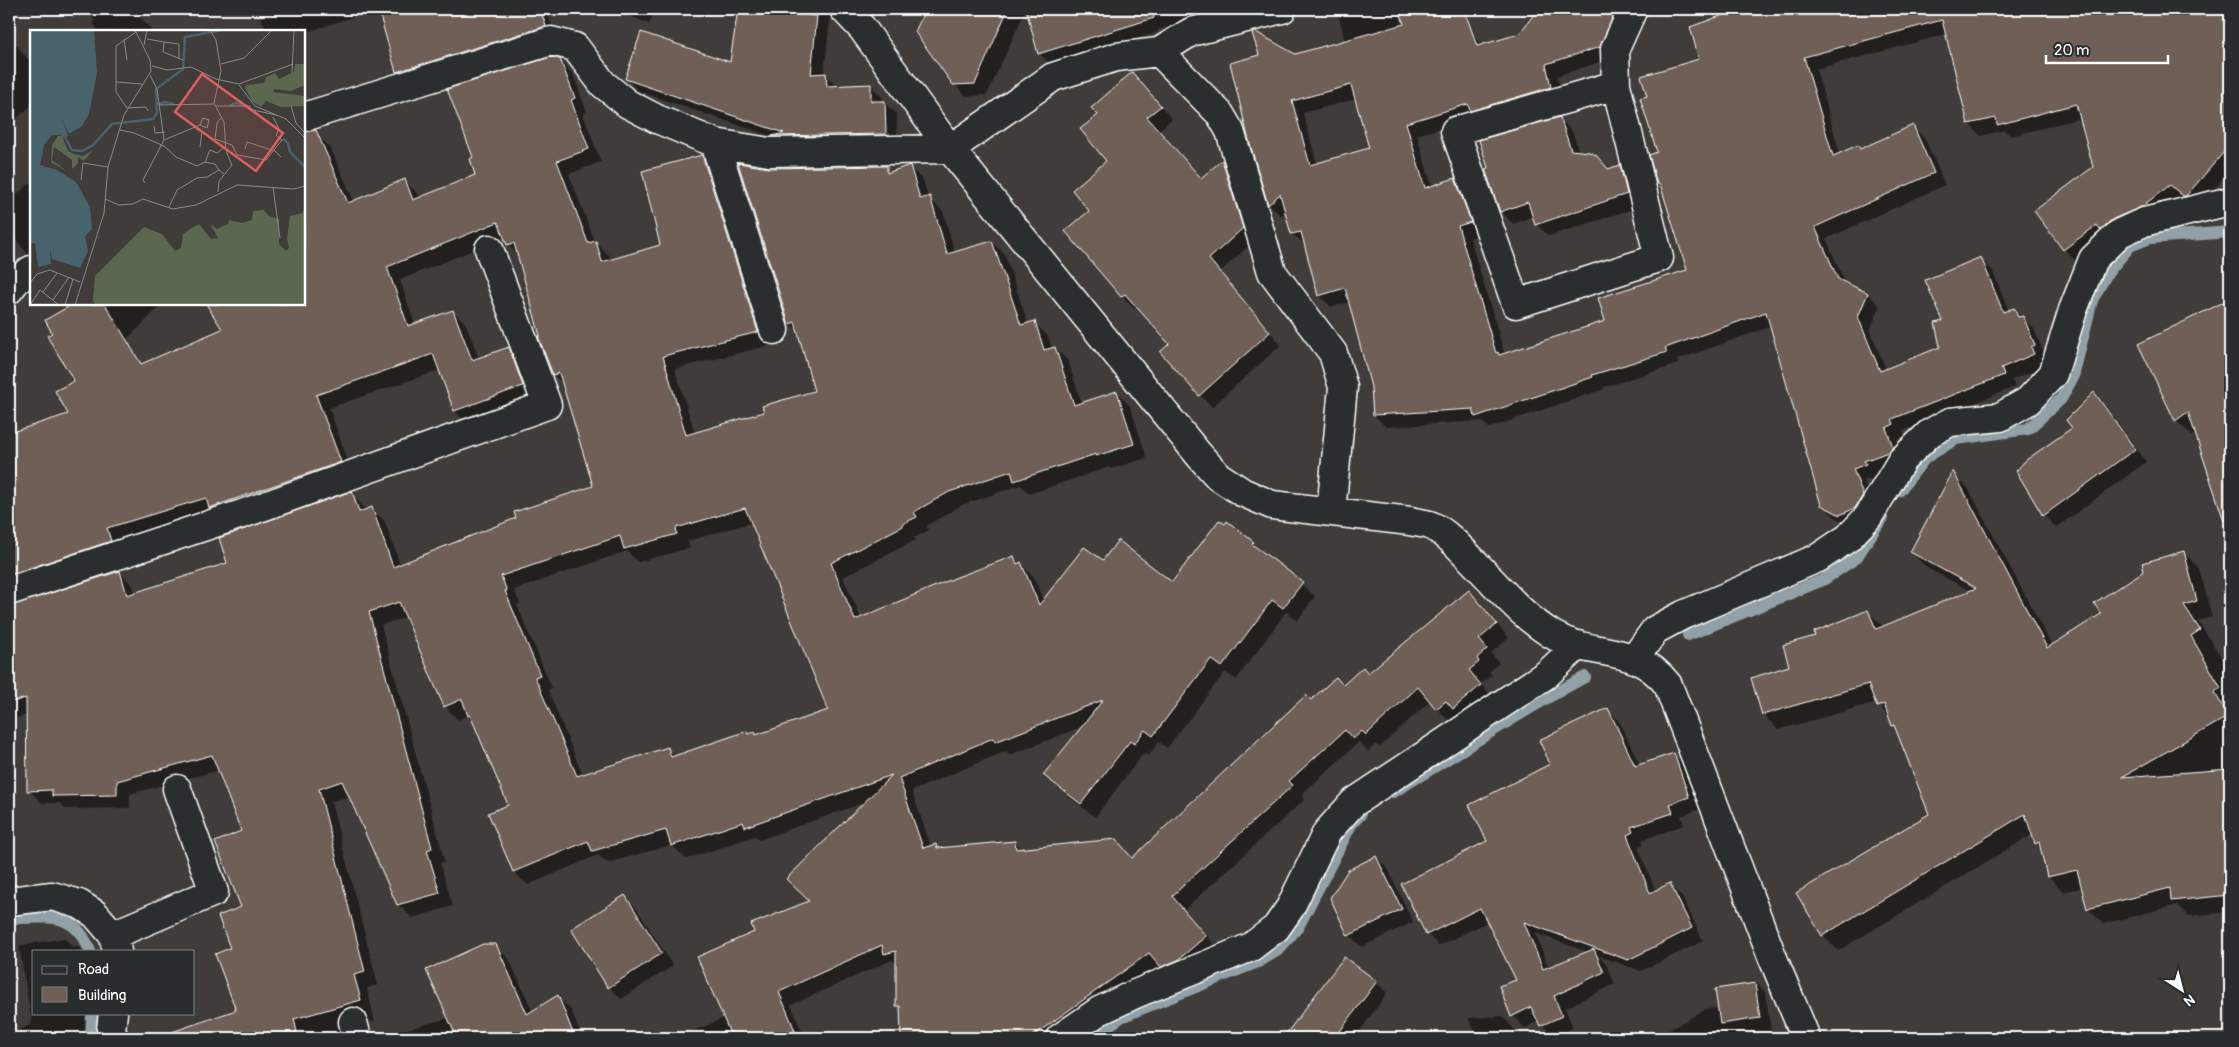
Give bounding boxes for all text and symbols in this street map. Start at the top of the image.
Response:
inset map [30,30,305,305]
scale bar [2046,32,2169,64]
text: 20 m [2054,41,2089,60]
legend [32,950,195,1014]
text: Road [78,960,109,979]
north arrow [2156,964,2206,1014]
text: Building [78,986,126,1005]
text: N [2181,990,2198,1010]

